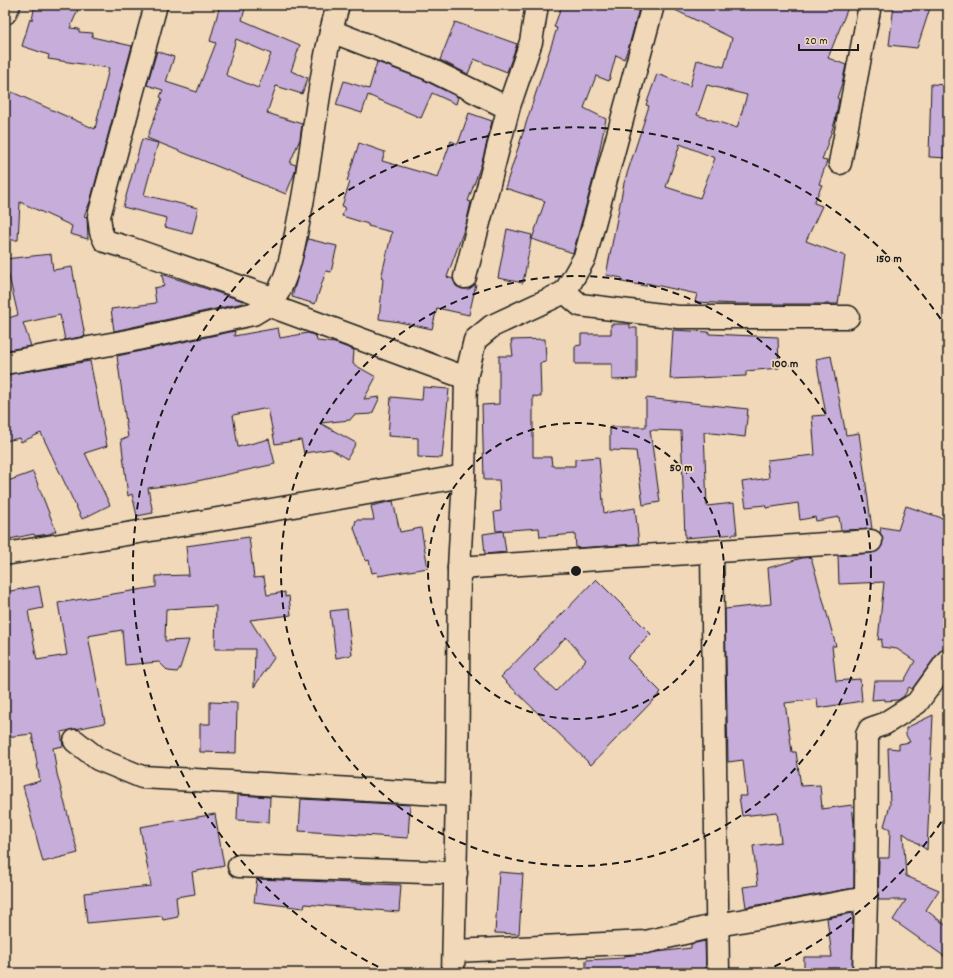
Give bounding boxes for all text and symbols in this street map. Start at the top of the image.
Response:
scale bar [799,26,858,52]
text: 20 m [805,33,828,50]
text: 150 m [876,251,902,268]
text: 100 m [772,356,798,373]
text: 50 m [669,460,693,477]
centre of rings [569,564,583,578]

